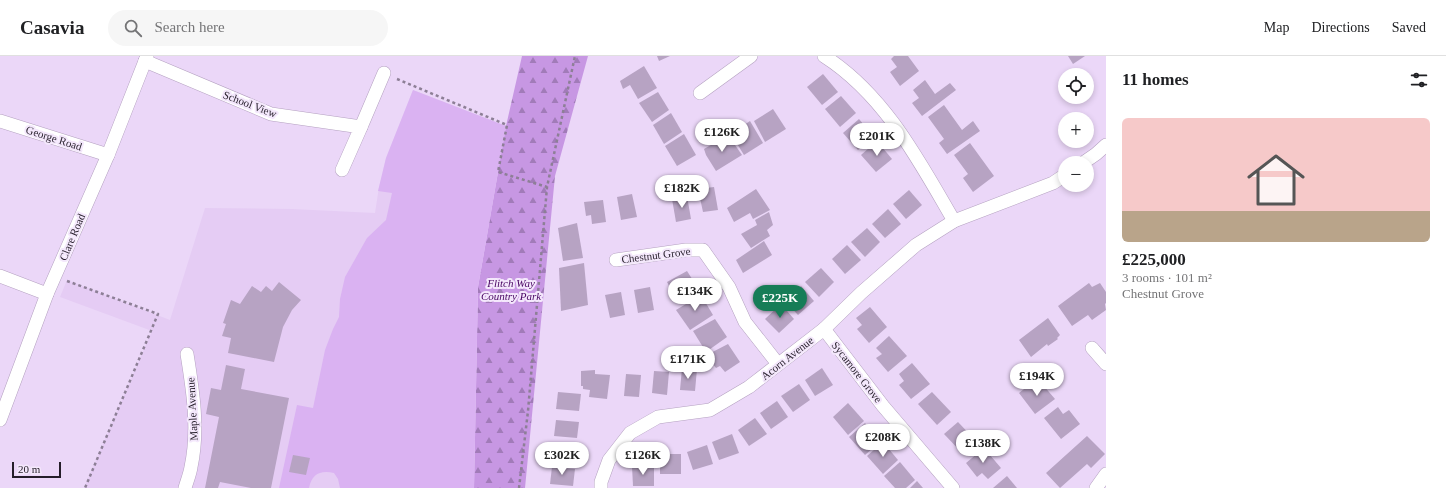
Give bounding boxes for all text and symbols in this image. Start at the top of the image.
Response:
search box [108,10,388,46]
text: Casavia [20,17,84,38]
icon: search [122,17,144,39]
text: Search here [154,19,225,35]
text: Map [1264,20,1289,35]
text: Directions [1311,20,1370,35]
text: Saved [1392,20,1426,35]
map controls [1058,68,1094,192]
button: locate [1058,68,1094,104]
icon: filters [1408,69,1430,91]
text: 11 homes [1122,70,1189,89]
street label: School View [222,88,278,120]
button: + [1058,112,1094,148]
pin: £126K [694,119,750,153]
street label: George Road [24,123,84,153]
pin: £201K [849,123,905,157]
text: £126K [704,124,740,139]
text: £201K [859,128,895,143]
icon: home [1240,144,1312,216]
button: − [1058,156,1094,192]
pin: £182K [654,175,710,209]
text: £182K [664,180,700,195]
street label: Clare Road [57,211,87,262]
street label: Chestnut Grove [621,245,691,265]
text: £225,000 [1122,250,1186,269]
text: 3 rooms · 101 m² [1122,270,1212,285]
park label: Flitch Way Country Park [481,277,542,302]
pin: £134K [667,278,723,312]
text: £134K [677,283,713,298]
pin: £225K [752,285,808,319]
text: Chestnut Grove [1122,286,1204,301]
text: £225K [762,290,798,305]
street label: Acorn Avenue [758,334,816,382]
street label: Sycamore Grove [829,339,885,405]
pin: £171K [660,346,716,380]
text: £171K [670,351,706,366]
pin: £194K [1009,363,1065,397]
text: £194K [1019,368,1055,383]
street label: Maple Avenue [184,377,200,441]
pin: £208K [855,424,911,458]
text: £208K [865,429,901,444]
pin: £138K [955,430,1011,464]
text: £138K [965,435,1001,450]
pin: £302K [534,442,590,476]
pin: £126K [615,442,671,476]
text: £302K [544,447,580,462]
text: £126K [625,447,661,462]
scale bar [12,460,61,479]
text: 20 m [18,463,40,475]

